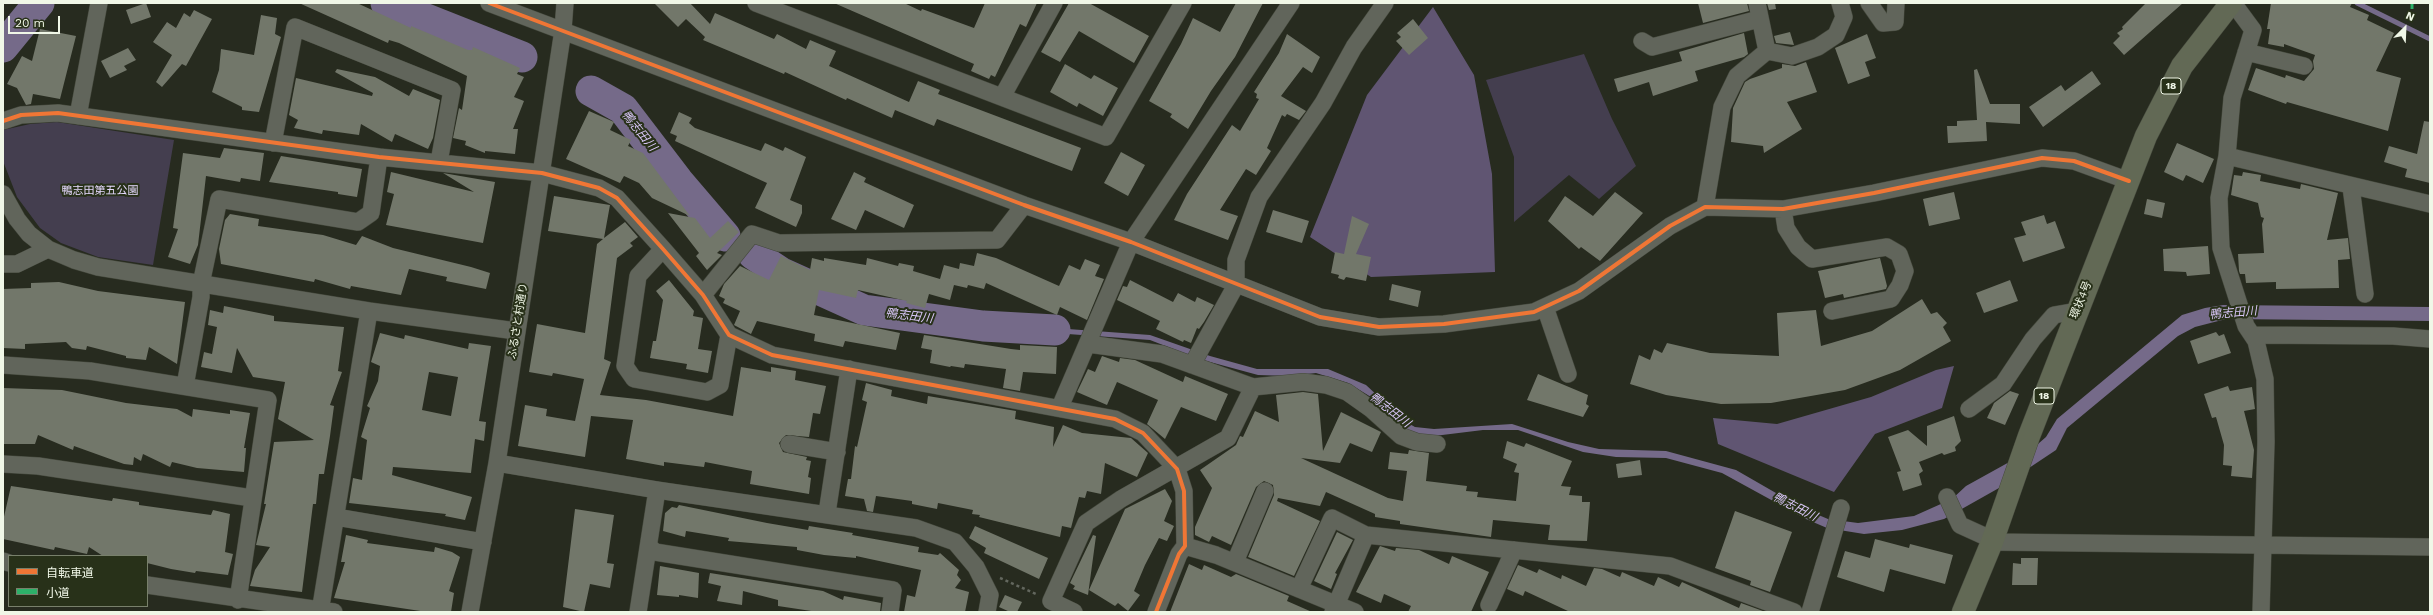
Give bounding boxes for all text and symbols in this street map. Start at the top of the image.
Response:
scale bar [10,8,62,34]
north arrow [2385,8,2425,48]
text: N [2404,9,2416,24]
text: 20 m [15,16,45,30]
road number: 18 [2161,78,2181,94]
water label: 鴨志田川 [618,108,660,154]
park label: 鴨志田第五公園 [62,184,138,198]
street label: 環状4号 [2067,279,2095,321]
street label: ふるさと村通り [505,282,531,360]
water label: 鴨志田川 [2208,304,2258,322]
water label: 鴨志田川 [884,306,934,326]
road number: 18 [2034,388,2054,404]
water label: 鴨志田川 [1367,390,1413,430]
water label: 鴨志田川 [1770,490,1820,524]
legend [8,555,148,607]
text: 自転車道 [46,566,94,580]
text: 小道 [46,586,70,600]

